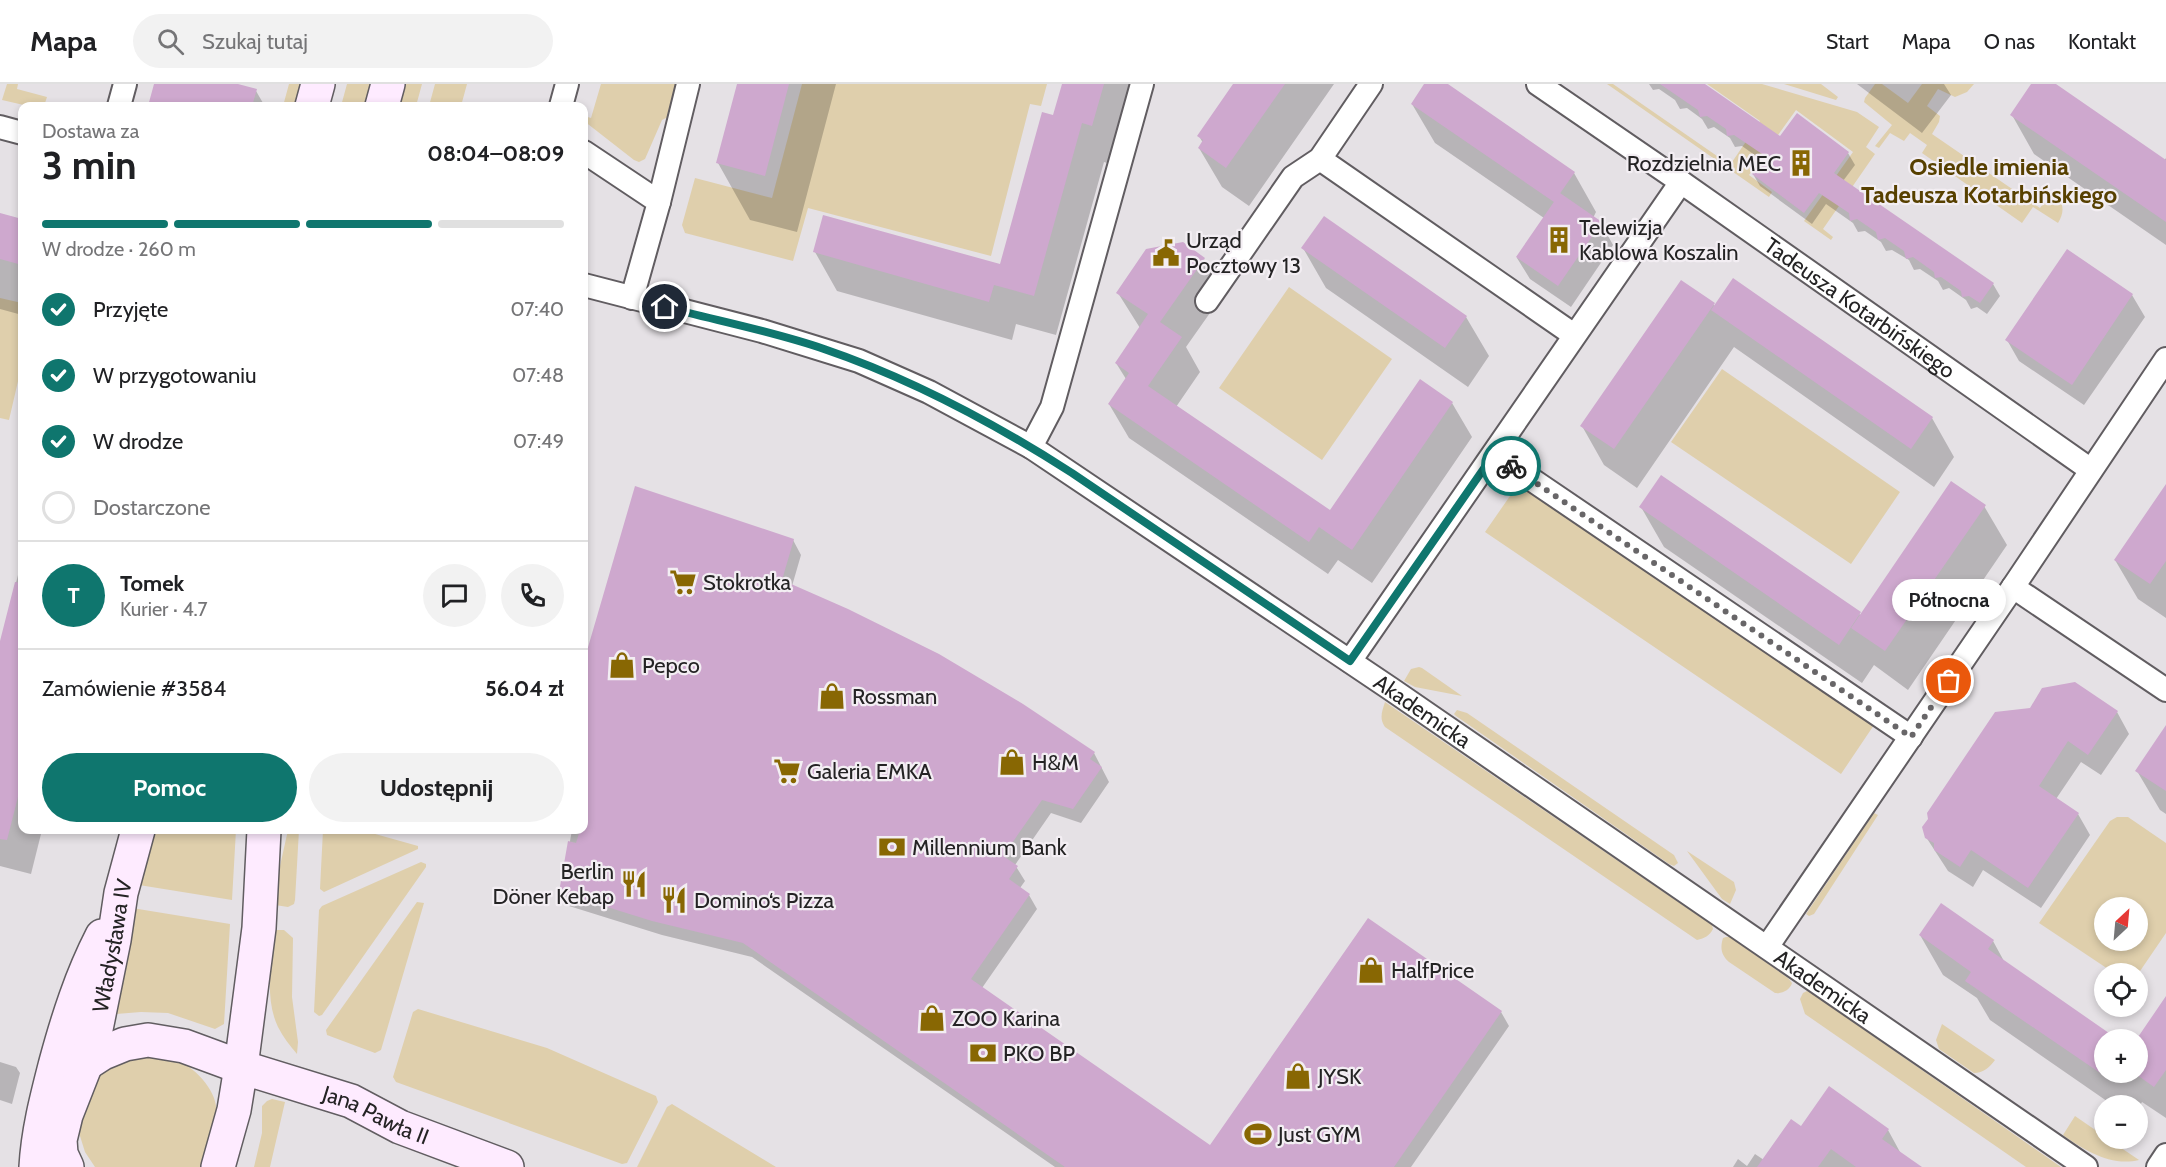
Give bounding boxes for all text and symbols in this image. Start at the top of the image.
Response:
search box [133,14,553,68]
text: Mapa [30,24,97,58]
icon: search [154,25,187,58]
text: Szukaj tutaj [202,28,308,55]
text: Start [1826,29,1869,54]
text: Mapa [1902,29,1951,54]
text: O nas [1984,29,2035,54]
text: Kontakt [2068,29,2136,54]
text: Dostawa za [42,119,139,143]
text: 08:04–08:09 [427,140,564,167]
text: 3 min [42,141,137,189]
building icon: Rozdzielnia MEC [1786,148,1816,178]
place label: Rozdzielnia MEC [1627,150,1781,177]
district label: Osiedle imienia Tadeusza Kotarbińskiego [1861,152,2117,209]
place label: Telewizja Kablowa Koszalin [1579,214,1739,266]
building icon: Telewizja Kablowa Koszalin [1544,225,1574,255]
place label: Urząd Pocztowy 13 [1186,227,1301,279]
street label: Tadeusza Kotarbińskiego [1759,231,1960,384]
text: W drodze · 260 m [42,237,196,261]
public building icon: Urząd Pocztowy 13 [1151,238,1181,268]
pin [639,281,690,332]
icon: home [648,290,681,323]
icon: check [42,293,75,326]
text: Przyjęte [93,296,168,323]
text: 07:40 [511,297,564,321]
icon: check [42,359,75,392]
text: W przygotowaniu [93,362,256,389]
text: 07:48 [512,363,564,387]
icon: check [42,425,75,458]
text: W drodze [93,428,183,455]
text: 07:49 [513,429,564,453]
courier [1481,436,1541,496]
icon: bike [1495,450,1528,483]
text: Dostarczone [93,494,210,521]
button: chat [423,564,486,627]
button: phone [501,564,564,627]
supermarket icon: Stokrotka [668,567,698,597]
place label: Stokrotka [703,569,792,596]
text: Tomek [120,570,184,597]
callout: Północna [1892,579,2006,621]
text: T [67,582,80,609]
text: Północna [1909,588,1989,612]
text: Kurier · 4.7 [120,597,208,621]
shop icon: Pepco [607,650,637,680]
place label: Pepco [642,652,700,679]
pin [1923,655,1974,706]
icon: bag [1932,664,1965,697]
street label: Akademicka [1369,668,1477,754]
text: Zamówienie #3584 [42,675,226,702]
text: 56.04 zł [485,675,564,702]
shop icon: Rossman [817,681,847,711]
place label: Rossman [852,683,937,710]
shop icon: H&M [997,747,1027,777]
place label: H&M [1032,749,1079,776]
button: Pomoc [42,753,297,822]
button: Udostępnij [309,753,564,822]
supermarket icon: Galeria EMKA [772,756,802,786]
place label: Galeria EMKA [807,758,932,785]
bank icon: Millennium Bank [877,832,907,862]
place label: Millennium Bank [912,834,1067,861]
place label: Berlin Döner Kebap [493,858,614,910]
restaurant icon: Berlin Döner Kebap [619,869,649,899]
street label: Władysława IV [86,876,138,1015]
restaurant icon: Domino‘s Pizza [659,885,689,915]
place label: Domino‘s Pizza [694,887,835,914]
north arrow [2094,897,2148,951]
map controls [2094,897,2148,1149]
street label: Akademicka [1769,943,1877,1029]
shop icon: HalfPrice [1356,955,1386,985]
place label: HalfPrice [1391,957,1474,984]
button: locate [2094,963,2148,1017]
shop icon: ZOO Karina [917,1003,947,1033]
place label: ZOO Karina [952,1005,1060,1032]
button: + [2094,1029,2148,1083]
bank icon: PKO BP [968,1038,998,1068]
place label: PKO BP [1003,1040,1075,1067]
shop icon: JYSK [1283,1061,1313,1091]
place label: JYSK [1317,1063,1362,1090]
street label: Jana Pawła II [318,1079,433,1150]
button: − [2094,1095,2148,1149]
sports icon: Just GYM [1243,1119,1273,1149]
place label: Just GYM [1277,1121,1361,1148]

